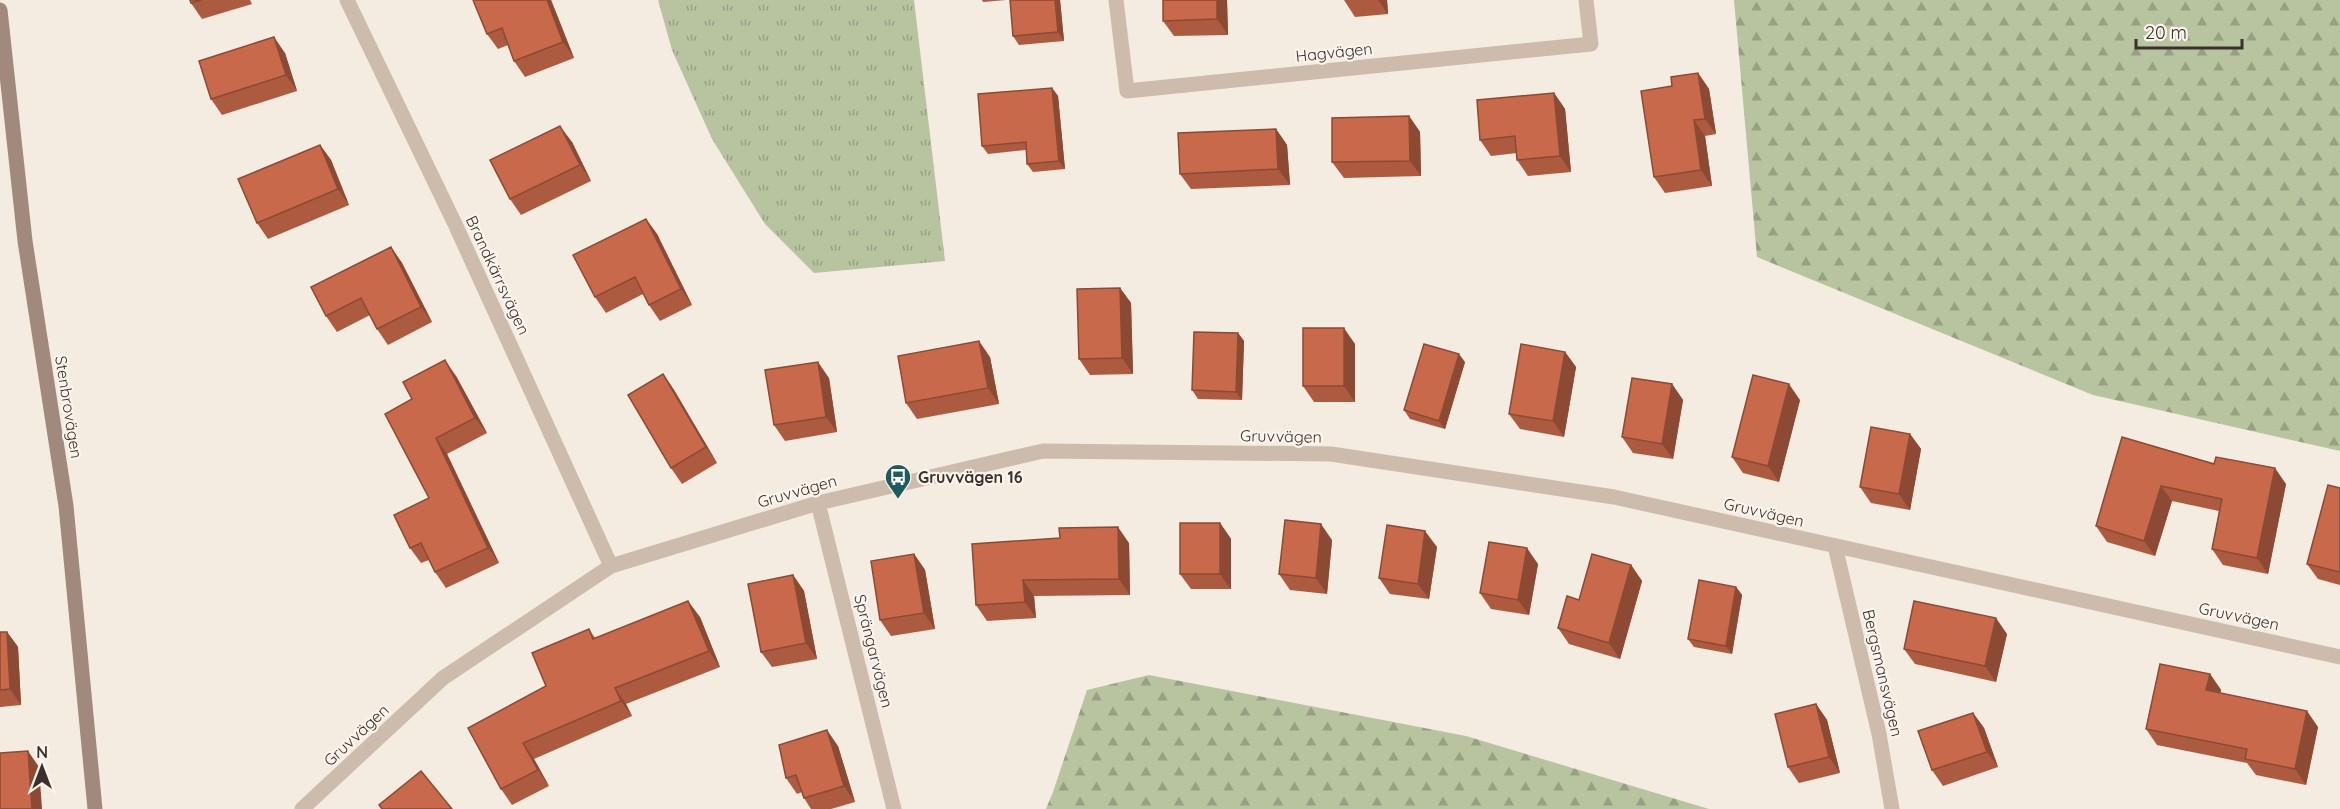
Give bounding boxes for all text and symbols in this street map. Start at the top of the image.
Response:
scale bar [2136,12,2242,50]
text: 20 m [2145,21,2187,44]
street label: Hagvägen [1295,38,1373,66]
street label: Brandkärrsvägen [462,212,534,338]
street label: Stenbrovägen [51,354,87,460]
street label: Gruvvägen [1240,425,1322,447]
bus stop icon: Gruvvägen 16 [883,462,913,500]
place label: Gruvvägen 16 [918,467,1023,487]
street label: Gruvvägen [755,470,839,512]
street label: Gruvvägen [1722,493,1806,531]
street label: Sprängarvägen [850,592,898,710]
street label: Gruvvägen [2197,598,2281,634]
street label: Bergsmansvägen [1859,608,1907,738]
street label: Gruvvägen [319,700,393,770]
north arrow [12,737,72,797]
text: N [36,742,48,762]

